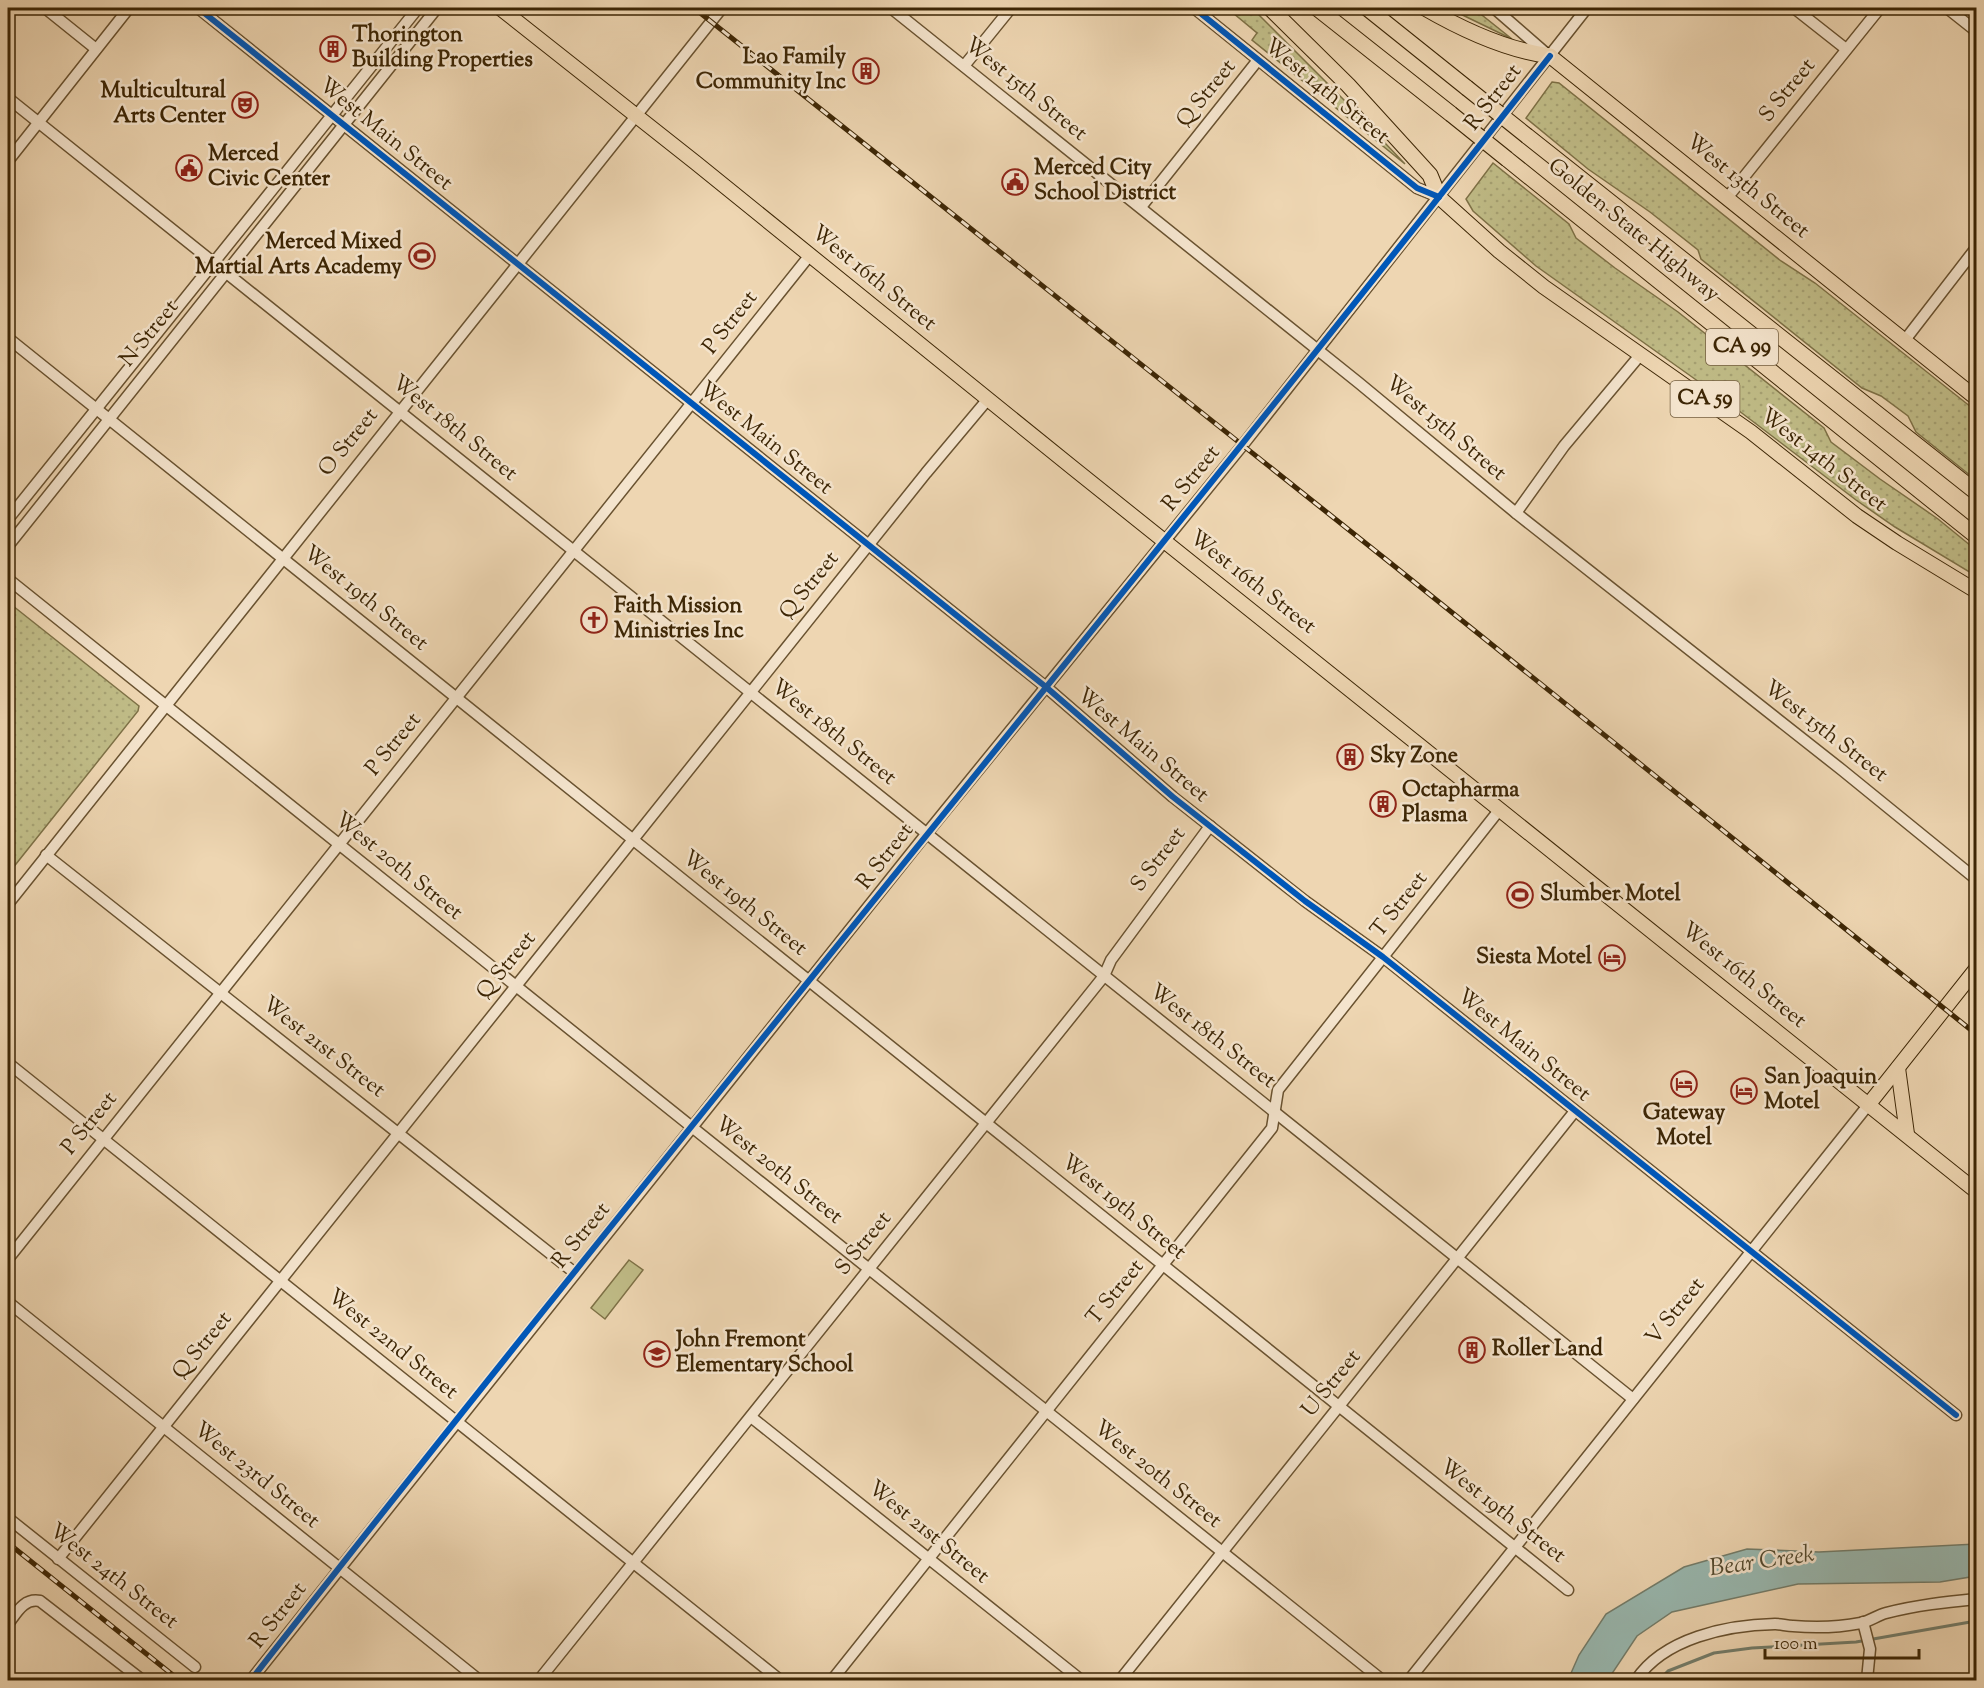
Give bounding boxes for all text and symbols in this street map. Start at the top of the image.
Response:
place label: Thorington Building Properties [352,20,533,77]
street label: West 15th Street [957,30,1094,150]
street label: West 14th Street [1256,31,1396,153]
building icon: Thorington Building Properties [318,34,348,64]
place label: Lao Family Community Inc [696,42,846,99]
street label: Q Street [1169,52,1245,135]
street label: S Street [1752,52,1824,130]
building icon: Lao Family Community Inc [851,56,881,86]
street label: R Street [1458,57,1531,138]
street label: West Main Street [311,71,459,199]
place label: Multicultural Arts Center [101,76,227,133]
theatre icon: Multicultural Arts Center [230,90,260,120]
street label: West 13th Street [1678,127,1816,247]
place label: Merced Civic Center [208,139,331,196]
street label: Golden State Highway [1540,151,1726,311]
public building icon: Merced Civic Center [174,153,204,183]
place label: Merced City School District [1034,153,1176,210]
public building icon: Merced City School District [1000,167,1030,197]
street label: West 16th Street [803,218,943,340]
place label: Merced Mixed Martial Arts Academy [195,227,403,284]
sports icon: Merced Mixed Martial Arts Academy [407,241,437,271]
street label: P Street [696,284,767,362]
street label: N Street [113,293,188,375]
road number: CA 99 [1706,329,1778,365]
street label: West 18th Street [384,368,524,490]
street label: West 15th Street [1377,368,1513,490]
street label: West Main Street [691,375,839,503]
road number: CA 59 [1670,381,1740,417]
street label: O Street [311,401,387,484]
street label: West 14th Street [1753,401,1894,521]
street label: R Street [1155,439,1229,519]
street label: West 16th Street [1182,523,1323,643]
street label: West 19th Street [295,538,435,660]
street label: Q Street [772,544,848,627]
place label: Faith Mission Ministries Inc [614,591,744,648]
church icon: Faith Mission Ministries Inc [579,605,609,635]
street label: West 18th Street [763,672,903,794]
street label: West 15th Street [1756,673,1894,791]
street label: West Main Street [1069,681,1216,811]
street label: P Street [358,706,430,784]
place label: Sky Zone [1370,741,1458,773]
building icon: Sky Zone [1335,742,1365,772]
place label: Octapharma Plasma [1402,775,1520,832]
building icon: Octapharma Plasma [1368,789,1398,819]
street label: West 20th Street [327,805,469,929]
street label: R Street [850,816,923,897]
street label: S Street [1124,820,1195,899]
street label: West 19th Street [674,843,814,965]
street label: T Street [1364,864,1437,945]
place label: Slumber Motel [1540,879,1681,911]
sports icon: Slumber Motel [1505,880,1535,910]
street label: West 16th Street [1673,915,1813,1037]
street label: Q Street [469,924,545,1007]
place label: Siesta Motel [1476,942,1593,974]
hotel icon: Siesta Motel [1597,943,1627,973]
street label: West 18th Street [1142,977,1283,1097]
street label: West Main Street [1449,982,1597,1110]
street label: West 21st Street [255,990,392,1107]
place label: San Joaquin Motel [1764,1062,1877,1119]
hotel icon: Gateway Motel [1669,1069,1699,1099]
hotel icon: San Joaquin Motel [1729,1076,1759,1106]
street label: P Street [54,1085,126,1163]
place label: Gateway Motel [1643,1098,1725,1155]
street label: West 20th Street [707,1109,849,1233]
street label: West 19th Street [1053,1147,1193,1269]
street label: R Street [545,1196,619,1276]
street label: S Street [828,1205,900,1283]
street label: T Street [1079,1253,1153,1333]
street label: V Street [1639,1271,1714,1353]
street label: West 22nd Street [319,1282,465,1408]
street label: Q Street [165,1304,241,1387]
place label: John Fremont Elementary School [674,1325,854,1382]
place label: Roller Land [1492,1334,1604,1366]
building icon: Roller Land [1457,1335,1487,1365]
school or university icon: John Fremont Elementary School [642,1339,672,1369]
street label: U Street [1295,1343,1370,1425]
street label: West 20th Street [1086,1413,1228,1537]
street label: West 23rd Street [186,1415,326,1537]
street label: West 19th Street [1432,1452,1573,1572]
street label: West 21st Street [860,1474,996,1593]
street label: West 24th Street [41,1516,185,1638]
water label: Bear Creek [1707,1538,1817,1586]
street label: R Street [243,1575,316,1656]
scale bar [1765,1622,1920,1660]
text: 100 m [1774,1632,1818,1658]

